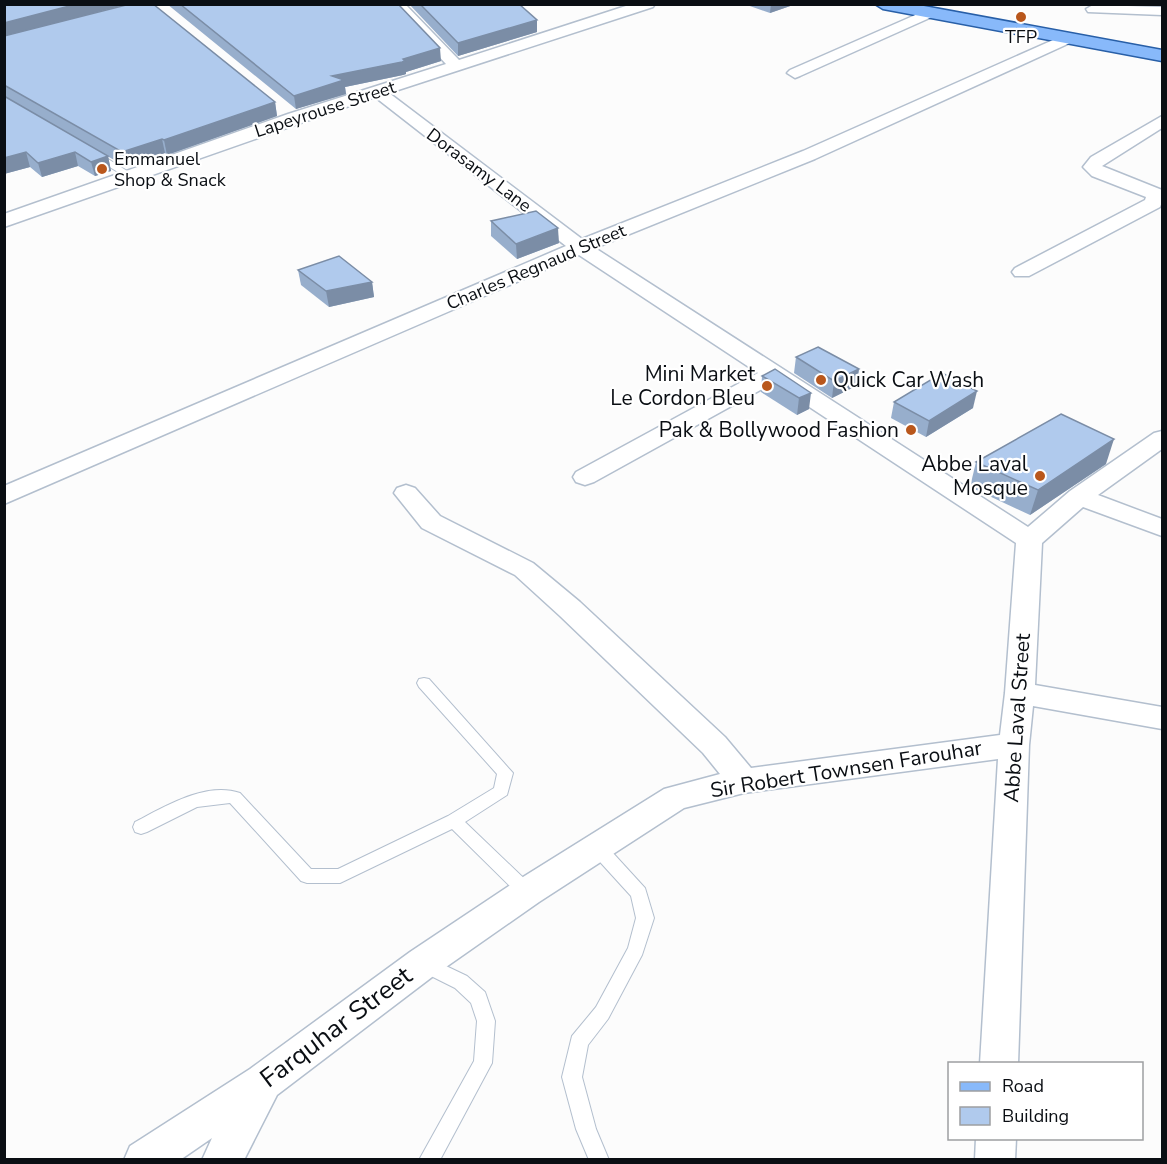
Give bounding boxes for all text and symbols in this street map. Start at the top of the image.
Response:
marker: TFP [1014,10,1028,24]
place label: TFP [1005,25,1037,49]
street label: Lapeyrouse Street [251,75,399,143]
street label: Dorasamy Lane [422,123,536,217]
place label: Emmanuel Shop & Snack [114,147,227,192]
marker: Emmanuel Shop & Snack [95,162,109,176]
street label: Charles Regnaud Street [443,218,630,316]
place label: Mini Market Le Cordon Bleu [610,360,756,412]
place label: Quick Car Wash [833,366,984,394]
marker: Quick Car Wash [814,373,828,387]
marker: Mini Market Le Cordon Bleu [760,379,774,393]
place label: Pak & Bollywood Fashion [659,416,899,444]
marker: Pak & Bollywood Fashion [904,423,918,437]
place label: Abbe Laval Mosque [921,450,1029,502]
marker: Abbe Laval Mosque [1033,469,1047,483]
street label: Abbe Laval Street [997,632,1037,803]
street label: Sir Robert Townsen Farouhar [708,734,984,804]
street label: Farquhar Street [253,958,420,1096]
legend [948,1062,1143,1140]
text: Road [1002,1074,1044,1098]
text: Building [1002,1104,1069,1128]

